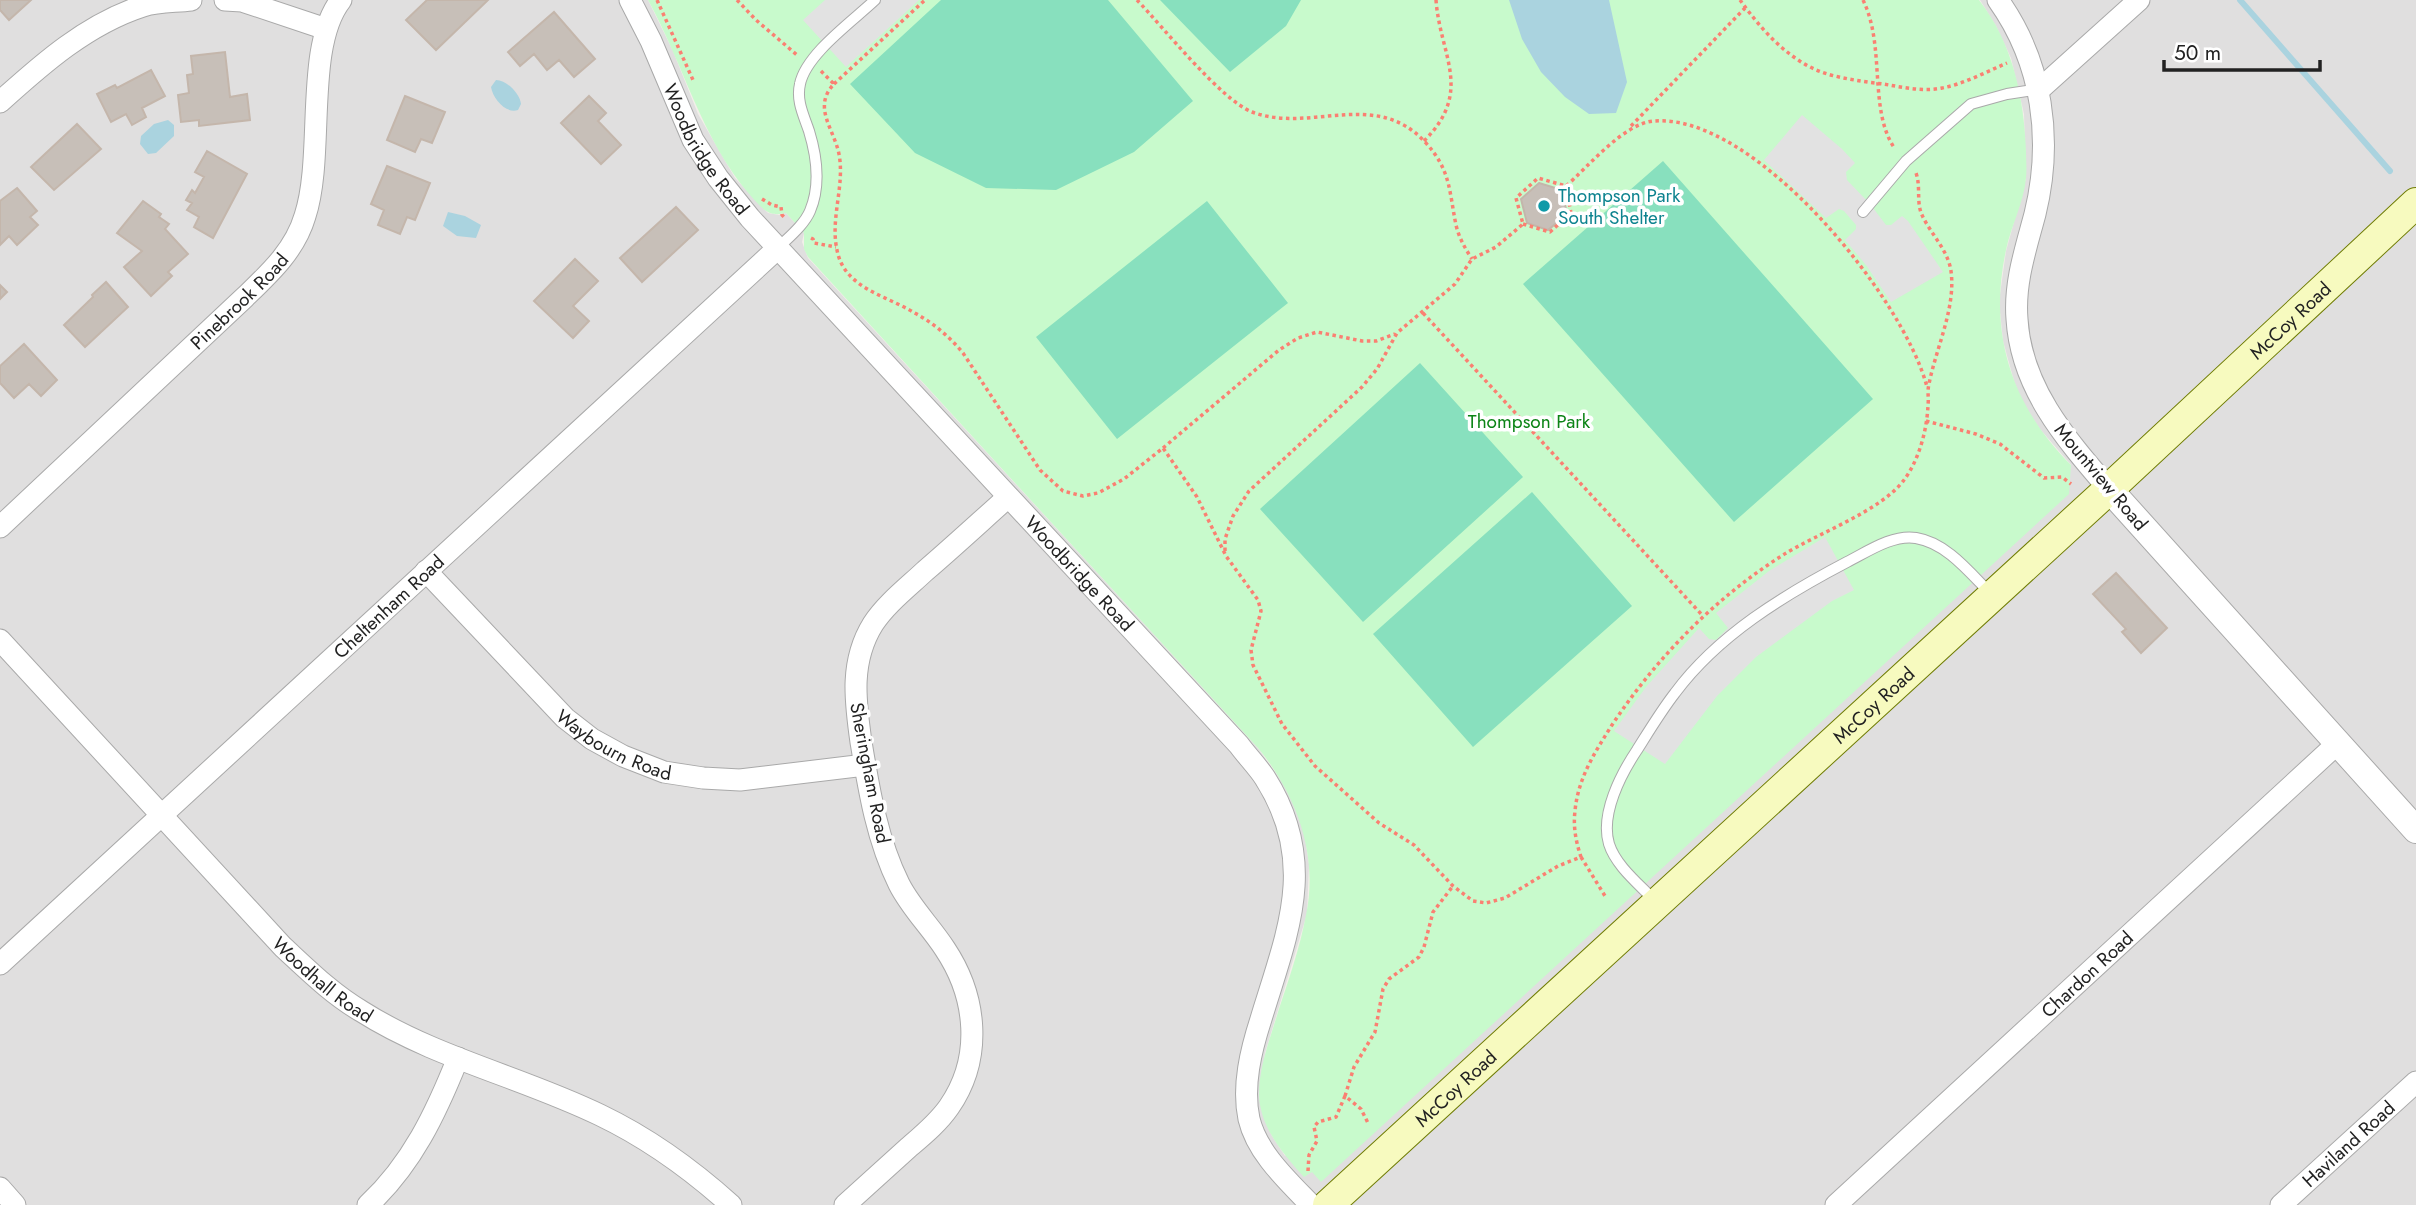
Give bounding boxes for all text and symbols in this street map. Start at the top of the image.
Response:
scale bar [2164,28,2320,72]
text: 50 m [2174,38,2221,68]
street label: Woodbridge Road [657,79,756,220]
place label: Thompson Park South Shelter [1558,182,1681,231]
marker: Thompson Park South Shelter [1536,198,1552,214]
street label: Pinebrook Road [184,247,295,355]
street label: McCoy Road [2243,275,2337,365]
park label: Thompson Park [1468,408,1591,435]
street label: Mountview Road [2048,418,2154,536]
street label: Woodbridge Road [1019,509,1140,637]
street label: Cheltenham Road [327,548,450,665]
street label: McCoy Road [1827,660,1920,750]
street label: Sheringham Road [843,700,897,846]
street label: Waybourn Road [551,703,673,786]
street label: Chardon Road [2035,925,2139,1023]
street label: Woodhall Road [266,930,378,1029]
street label: McCoy Road [1409,1043,1502,1133]
street label: Haviland Road [2296,1094,2401,1193]

